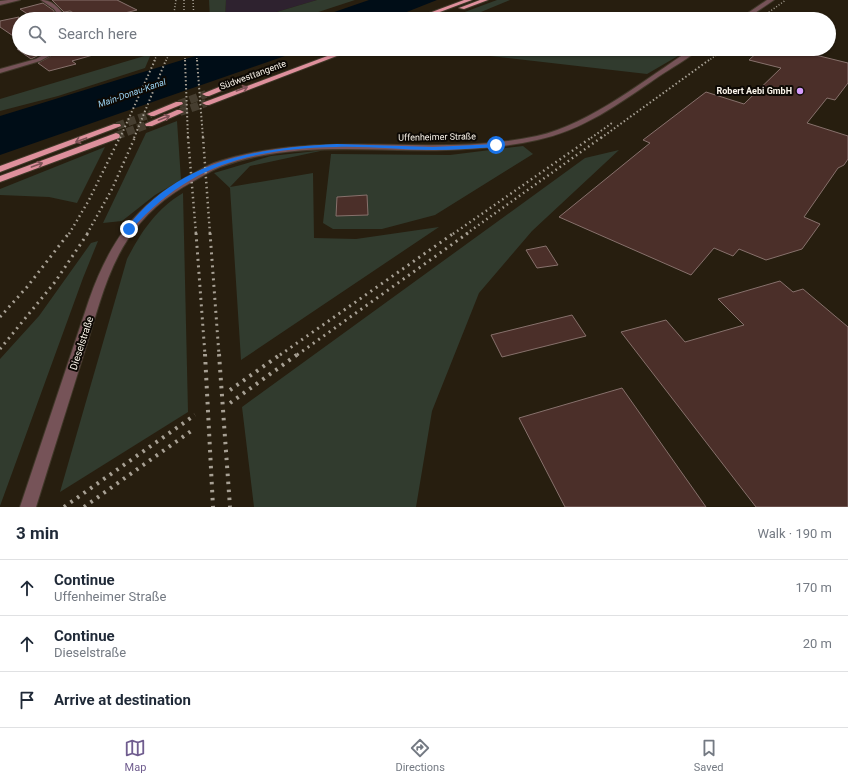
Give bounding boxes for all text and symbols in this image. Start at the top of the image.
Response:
search box [12,12,836,56]
icon: search [26,23,48,45]
text: Search here [58,25,137,43]
street label: Südwesttangente [218,58,288,92]
water label: Main-Donau-Kanal [97,76,168,109]
one-way arrow [236,85,248,93]
place label: Robert Aebi GmbH [716,86,792,96]
marker: Robert Aebi GmbH [795,86,805,96]
one-way arrow [158,114,170,122]
street label: Uffenheimer Straße [398,131,476,143]
one-way arrow [75,136,87,144]
route start [487,136,505,154]
one-way arrow [30,161,42,169]
route end [120,220,138,238]
street label: Dieselstraße [68,315,95,371]
text: 3 min [16,523,59,543]
text: Walk · 190 m [757,526,832,541]
text: Continue [54,571,115,589]
icon: ahead [16,577,38,599]
text: 170 m [795,580,832,595]
text: Uffenheimer Straße [54,589,166,604]
text: Continue [54,627,115,645]
icon: ahead [16,633,38,655]
text: 20 m [803,636,832,651]
text: Dieselstraße [54,645,126,660]
icon: arrive [16,689,38,711]
text: Arrive at destination [54,691,191,709]
tab: Map [124,737,146,774]
tab: Directions [395,737,445,774]
tab: Saved [694,737,724,774]

